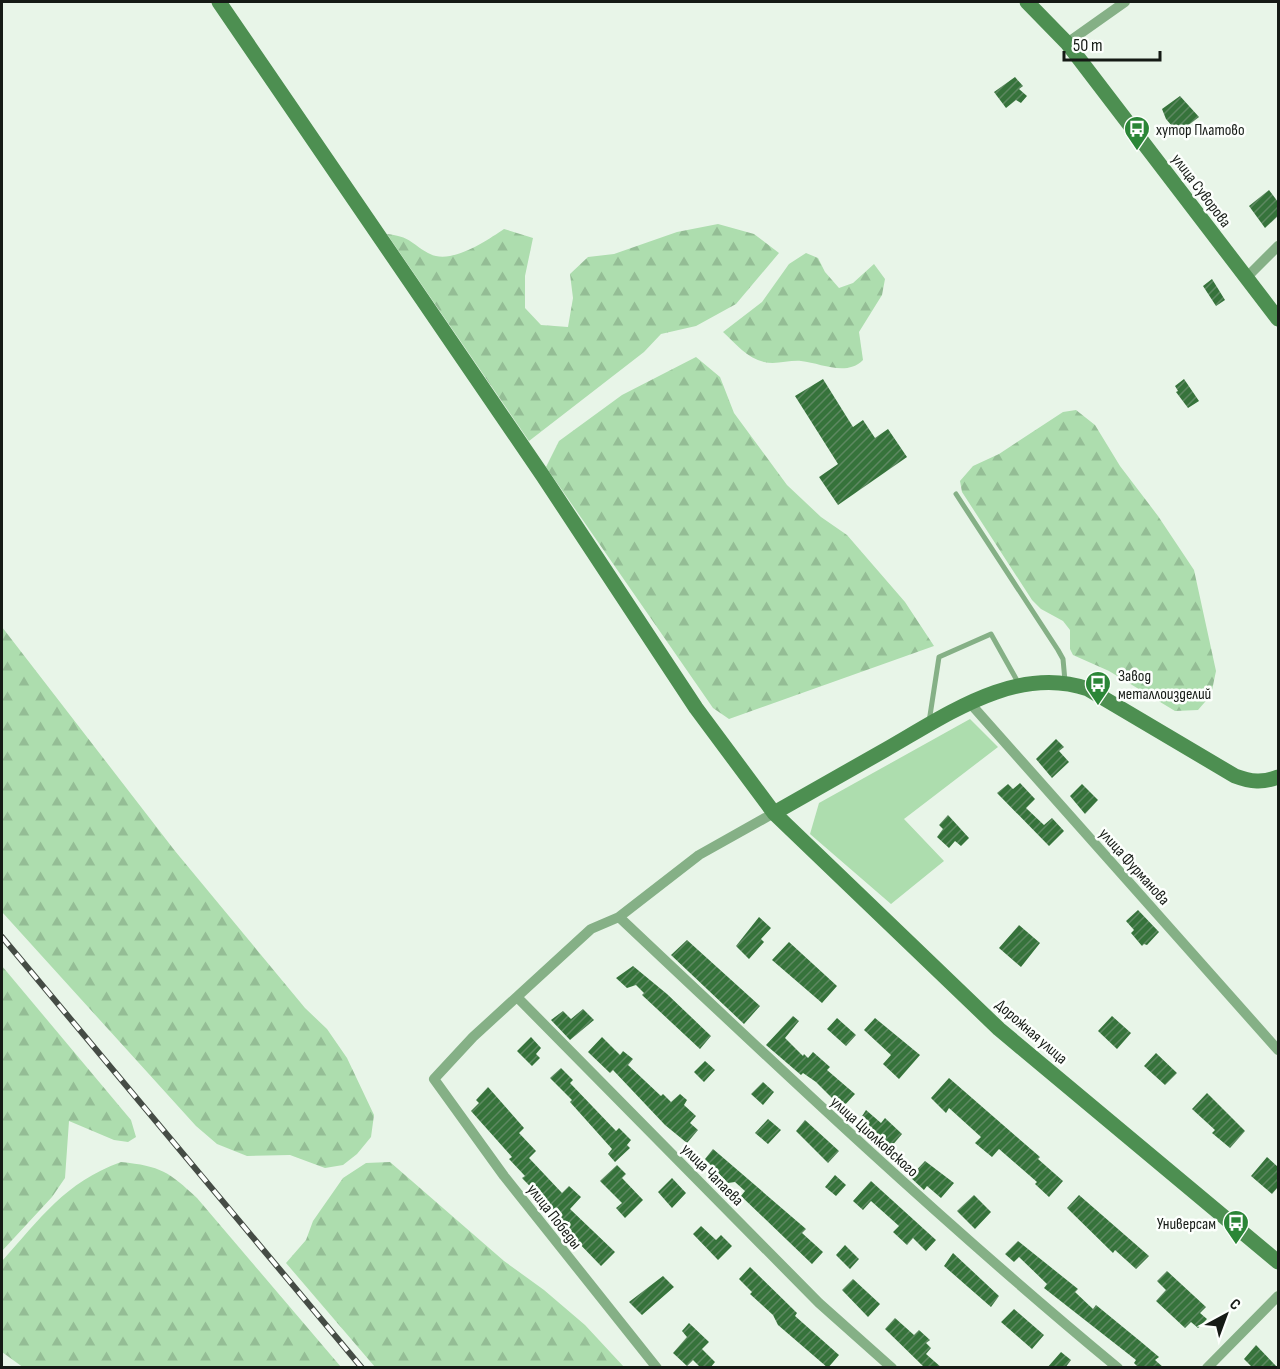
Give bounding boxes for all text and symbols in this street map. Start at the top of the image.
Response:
scale bar [1064,24,1160,62]
text: 50 m [1073,35,1103,56]
bus stop icon: хутор Платово [1122,114,1152,152]
place label: хутор Платово [1156,121,1245,140]
street label: улица Суворова [1167,150,1235,231]
place label: Завод металлоизделий [1118,667,1211,704]
bus stop icon: Завод металлоизделий [1083,669,1113,707]
street label: улица Фурманова [1094,825,1173,909]
street label: Дорожная улица [991,996,1071,1069]
street label: улица Циолковского [826,1093,922,1181]
street label: улица Чапаева [677,1140,747,1210]
street label: улица Победы [523,1181,585,1253]
bus stop icon: Универсам [1221,1208,1251,1246]
place label: Универсам [1157,1215,1216,1234]
north arrow [1196,1285,1256,1345]
text: С [1226,1295,1244,1315]

